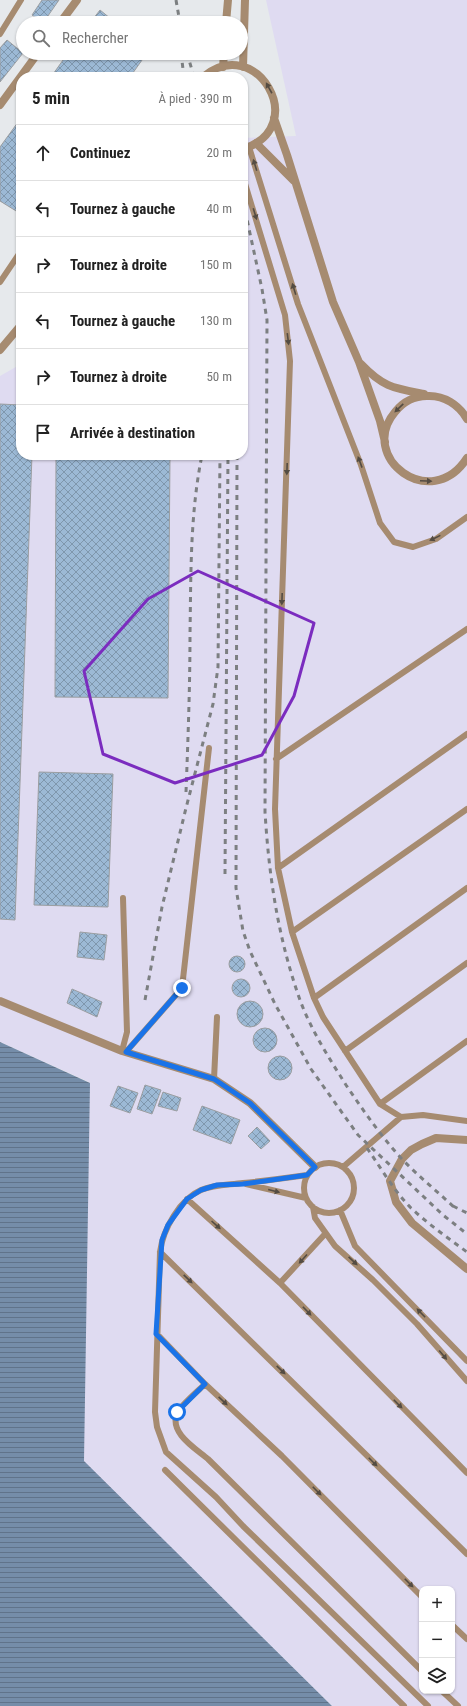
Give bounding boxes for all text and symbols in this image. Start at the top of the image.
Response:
search box [16,16,248,60]
icon: search [30,27,52,49]
text: Rechercher [62,29,128,47]
one-way arrow [266,82,273,94]
text: 5 min [32,88,70,108]
text: À pied · 390 m [158,91,232,106]
icon: ahead [32,142,54,164]
text: Continuez [70,144,131,162]
text: 20 m [206,145,232,160]
one-way arrow [252,158,258,170]
icon: left [32,198,54,220]
text: Tournez à gauche [70,200,175,218]
text: 40 m [206,201,232,216]
one-way arrow [252,208,258,220]
icon: right [32,254,54,276]
text: Tournez à droite [70,256,167,274]
text: 150 m [200,257,232,272]
one-way arrow [291,282,297,294]
icon: left [32,310,54,332]
text: Tournez à gauche [70,312,175,330]
text: 130 m [200,313,232,328]
one-way arrow [285,333,291,346]
icon: right [32,366,54,388]
text: Tournez à droite [70,368,167,386]
text: 50 m [206,369,232,384]
one-way arrow [394,404,404,413]
icon: arrive [32,422,54,444]
text: Arrivée à destination [70,424,195,442]
one-way arrow [357,456,363,468]
one-way arrow [283,463,290,475]
one-way arrow [420,478,433,484]
one-way arrow [429,535,440,541]
one-way arrow [279,593,285,606]
route end [173,979,191,997]
one-way arrow [268,1188,281,1194]
one-way arrow [211,1220,221,1230]
one-way arrow [299,1254,308,1263]
one-way arrow [348,1257,358,1266]
one-way arrow [183,1274,193,1284]
one-way arrow [302,1306,312,1316]
one-way arrow [416,1308,425,1318]
one-way arrow [438,1350,447,1359]
one-way arrow [276,1365,286,1375]
one-way arrow [219,1396,228,1405]
one-way arrow [393,1399,403,1409]
route start [168,1403,186,1421]
one-way arrow [368,1457,378,1467]
one-way arrow [312,1486,322,1496]
one-way arrow [404,1578,414,1588]
map controls [419,1586,455,1694]
button: + [419,1586,455,1622]
button: − [419,1622,455,1658]
button: layers [419,1658,455,1694]

